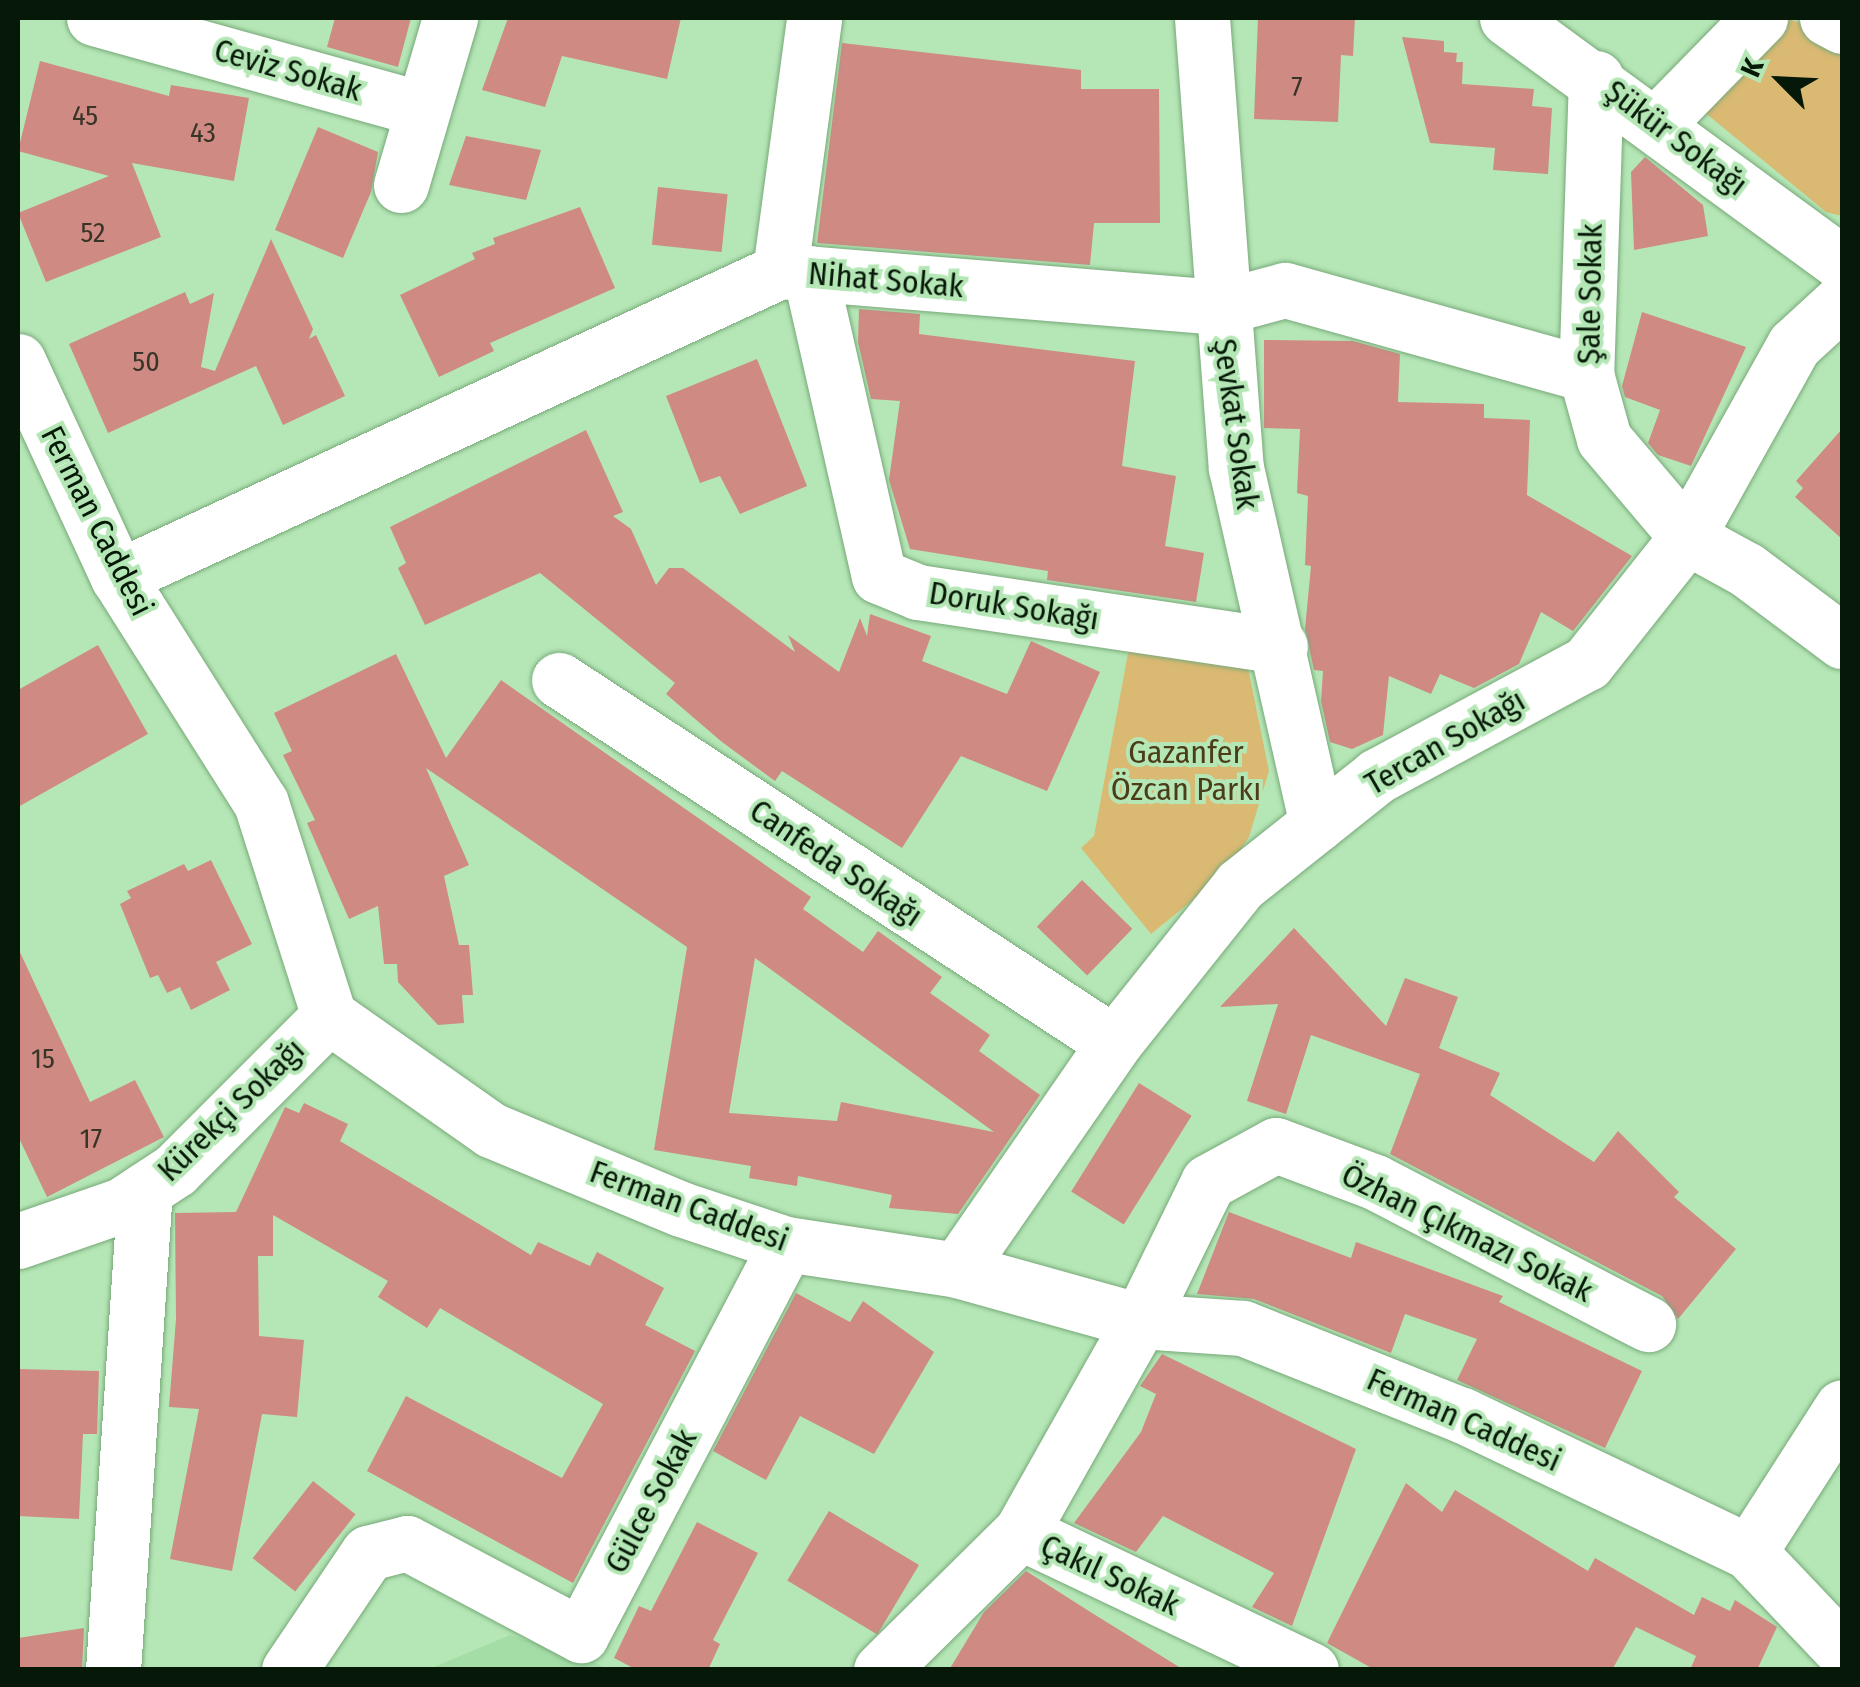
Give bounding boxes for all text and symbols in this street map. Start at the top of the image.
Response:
north arrow [1730,30,1830,130]
street label: Ceviz Sokak [210,31,366,109]
text: K [1734,53,1771,82]
house number: 7 [1291,70,1303,104]
street label: Şükür Sokağı [1597,72,1755,204]
house number: 45 [72,99,98,133]
house number: 43 [190,116,216,150]
house number: 52 [81,216,105,250]
street label: Şale Sokak [1570,223,1610,365]
street label: Nihat Sokak [807,254,965,306]
street label: Şevkat Sokak [1205,336,1267,512]
house number: 50 [132,345,160,379]
street label: Ferman Caddesi [33,420,161,622]
street label: Doruk Sokağı [926,574,1102,638]
street label: Tercan Sokağı [1358,681,1532,803]
park label: Gazanfer Özcan Parkı [1111,734,1261,809]
street label: Canfeda Sokağı [742,791,930,935]
street label: Kürekçi Sokağı [150,1031,312,1189]
house number: 15 [31,1042,55,1076]
house number: 17 [80,1122,102,1156]
street label: Ferman Caddesi [585,1152,793,1260]
street label: Özhan Çıkmazı Sokak [1335,1156,1599,1310]
street label: Ferman Caddesi [1361,1360,1567,1480]
street label: Gülce Sokak [597,1422,705,1580]
street label: Çakıl Sokak [1035,1526,1185,1624]

